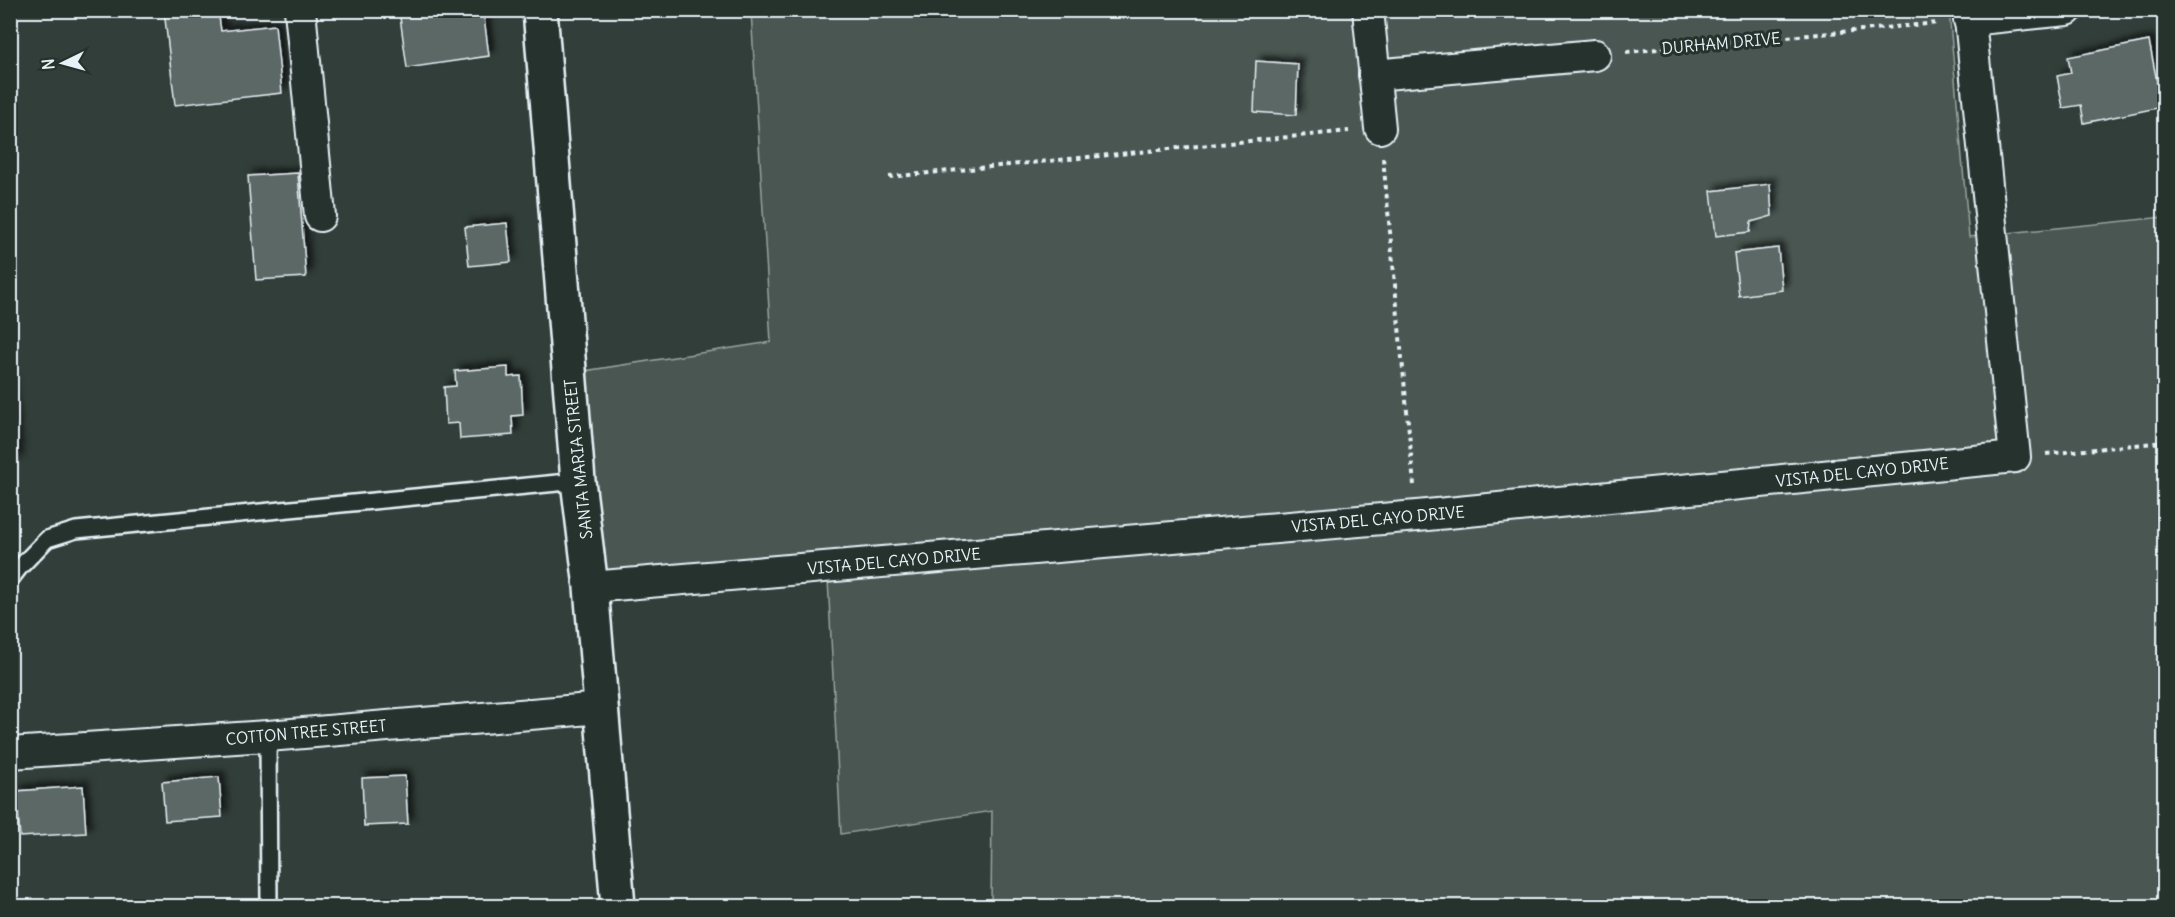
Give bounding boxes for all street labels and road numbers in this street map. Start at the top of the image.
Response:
street label: DURHAM DRIVE [1661,28,1781,58]
street label: SANTA MARIA STREET [560,378,596,540]
street label: VISTA DEL CAYO DRIVE [1775,453,1949,491]
street label: VISTA DEL CAYO DRIVE [1291,501,1465,537]
street label: VISTA DEL CAYO DRIVE [807,543,981,579]
street label: COTTON TREE STREET [225,715,387,749]

